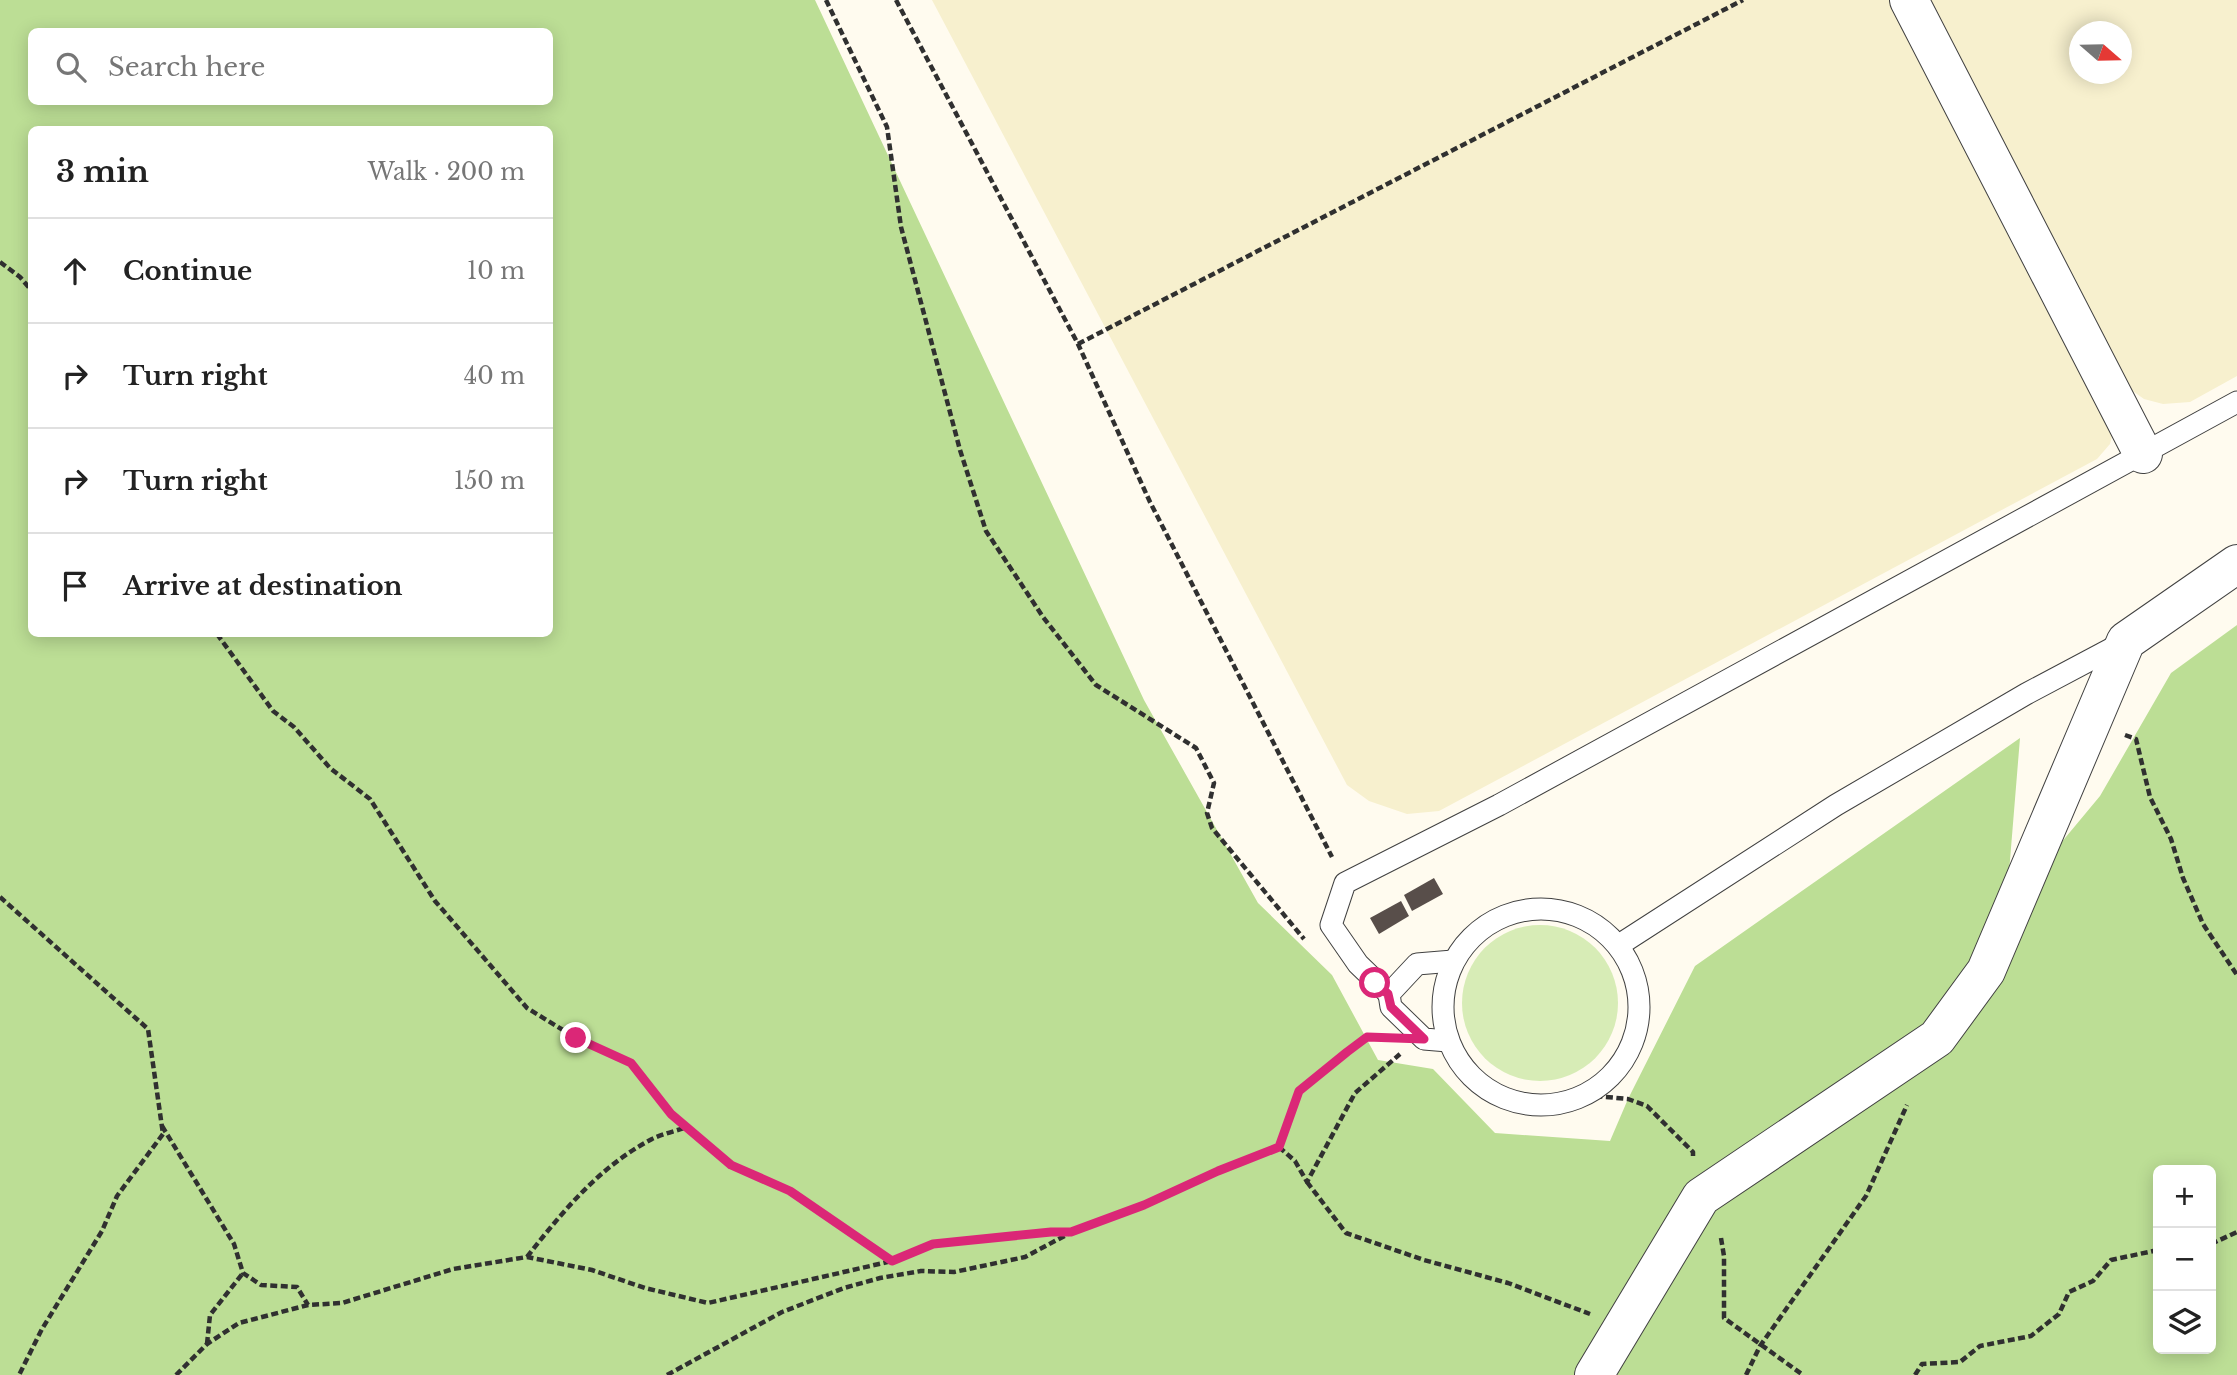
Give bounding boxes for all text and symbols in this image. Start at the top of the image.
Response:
north arrow [2069,21,2132,84]
search box [28,28,553,105]
icon: search [52,48,90,86]
text: Search here [108,51,265,83]
text: 3 min [56,153,149,190]
text: Walk · 200 m [368,158,525,186]
icon: ahead [56,252,94,290]
text: Continue [123,255,252,287]
text: 10 m [467,257,525,285]
icon: right [56,357,94,395]
text: Turn right [123,360,268,392]
text: 40 m [464,362,525,390]
icon: right [56,462,94,500]
text: Turn right [123,465,268,497]
text: 150 m [454,467,525,495]
icon: arrive [56,567,94,605]
text: Arrive at destination [123,570,403,602]
route start [1359,967,1390,998]
route end [560,1022,591,1053]
map controls [2153,1165,2216,1354]
button: + [2153,1165,2216,1228]
button: − [2153,1228,2216,1291]
button: layers [2153,1291,2216,1354]

